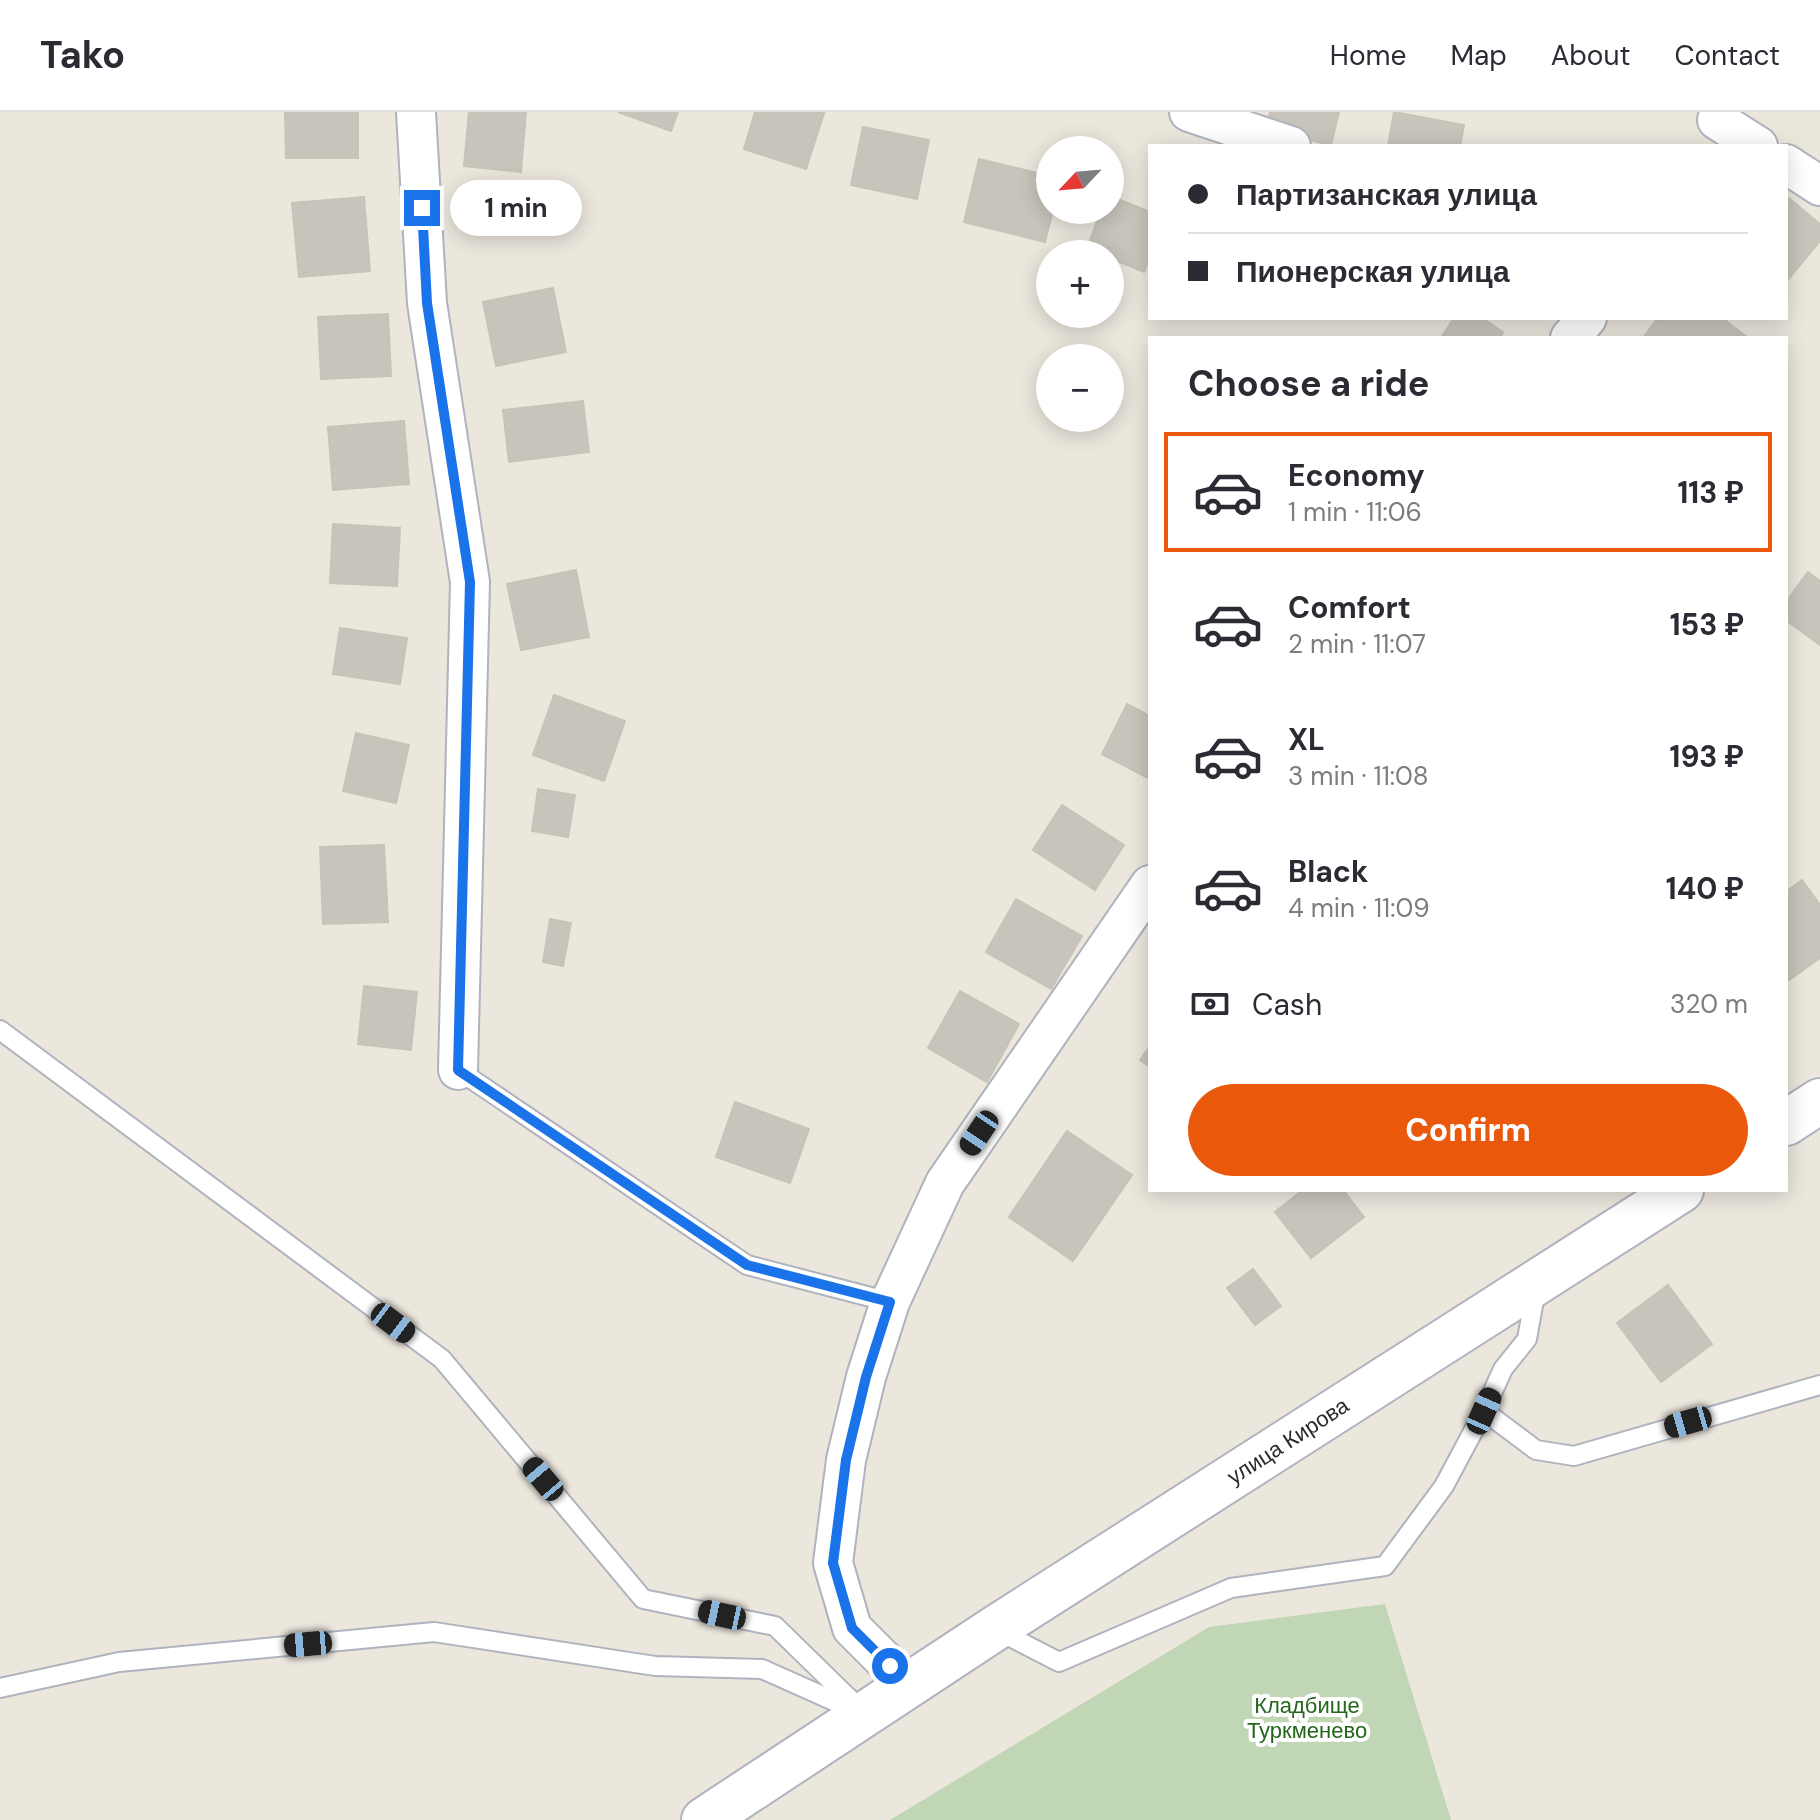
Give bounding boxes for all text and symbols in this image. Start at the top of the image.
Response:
text: Tako [40,30,125,80]
text: Home [1330,37,1406,74]
text: Map [1450,37,1507,74]
text: About [1551,37,1630,74]
text: Contact [1674,37,1780,74]
north arrow [1036,136,1124,224]
map controls [1036,136,1124,432]
text: Партизанская улица [1236,175,1537,214]
callout: 1 min [450,180,582,236]
route end [404,190,440,226]
text: 1 min [484,191,548,225]
button: + [1036,240,1124,328]
text: Пионерская улица [1236,252,1510,291]
button: − [1036,344,1124,432]
text: Choose a ride [1188,360,1429,407]
icon: car [1192,456,1264,528]
text: Economy [1288,456,1425,495]
text: 113 ₽ [1677,473,1744,512]
text: 1 min · 11:06 [1288,495,1422,529]
icon: car [1192,588,1264,660]
text: Comfort [1288,588,1411,627]
text: 153 ₽ [1670,605,1744,644]
text: 2 min · 11:07 [1288,627,1426,661]
icon: car [1192,720,1264,792]
text: XL [1288,720,1325,759]
text: 193 ₽ [1669,737,1744,776]
text: 3 min · 11:08 [1288,759,1429,793]
icon: car [1192,852,1264,924]
text: Black [1288,852,1368,891]
text: 140 ₽ [1666,869,1744,908]
text: 4 min · 11:09 [1288,891,1430,925]
icon: cash [1188,982,1232,1026]
text: Cash [1252,985,1322,1024]
text: 320 m [1670,987,1748,1021]
button: Confirm [1188,1084,1748,1176]
car [956,1106,1002,1160]
car [367,1299,419,1347]
car [1463,1384,1505,1438]
street label: улица Кирова [1222,1390,1355,1491]
car [1662,1404,1714,1440]
car [518,1453,568,1505]
car [696,1598,748,1632]
car [283,1630,333,1658]
route start [872,1648,908,1684]
park label: Кладбище Туркменево [1247,1691,1367,1745]

